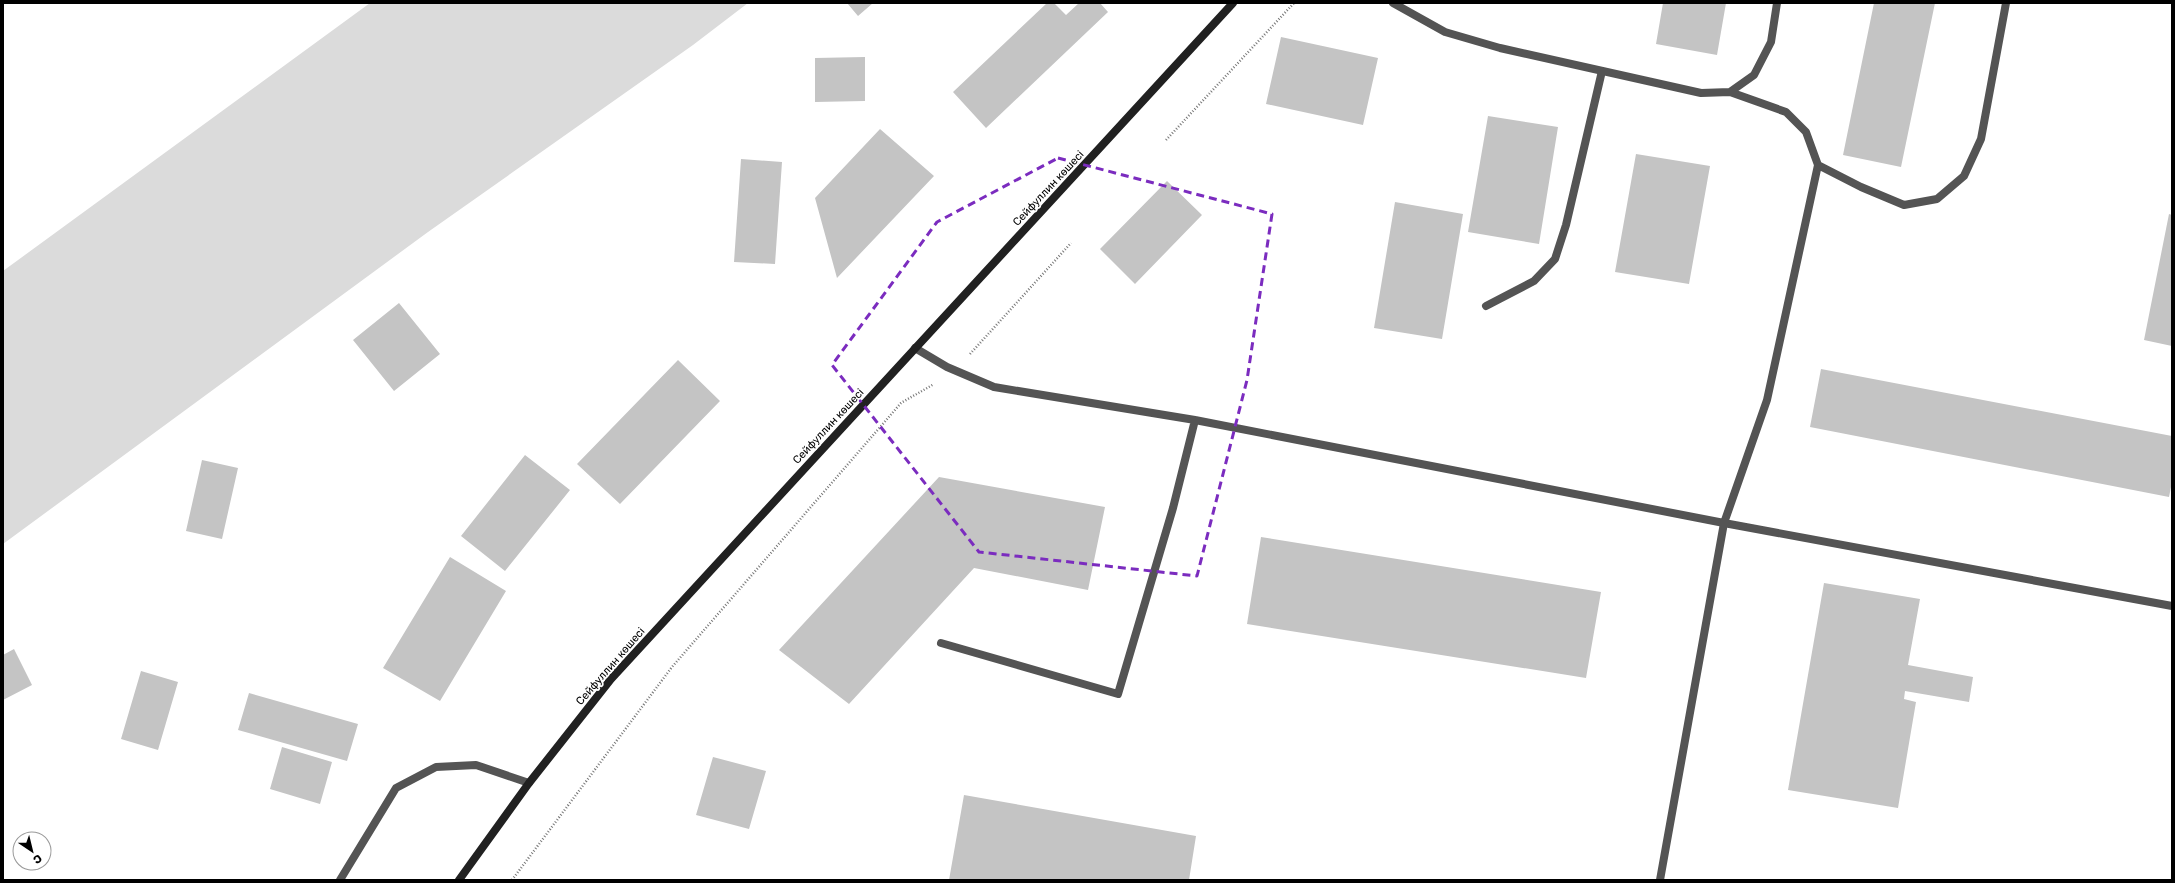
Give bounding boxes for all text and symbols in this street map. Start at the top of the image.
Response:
street label: Сейфуллин көшесі [1010,148,1087,229]
street label: Сейфуллин көшесі [790,386,867,467]
street label: Сейфуллин көшесі [573,625,647,708]
north arrow [12,831,52,871]
text: С [30,851,44,866]

